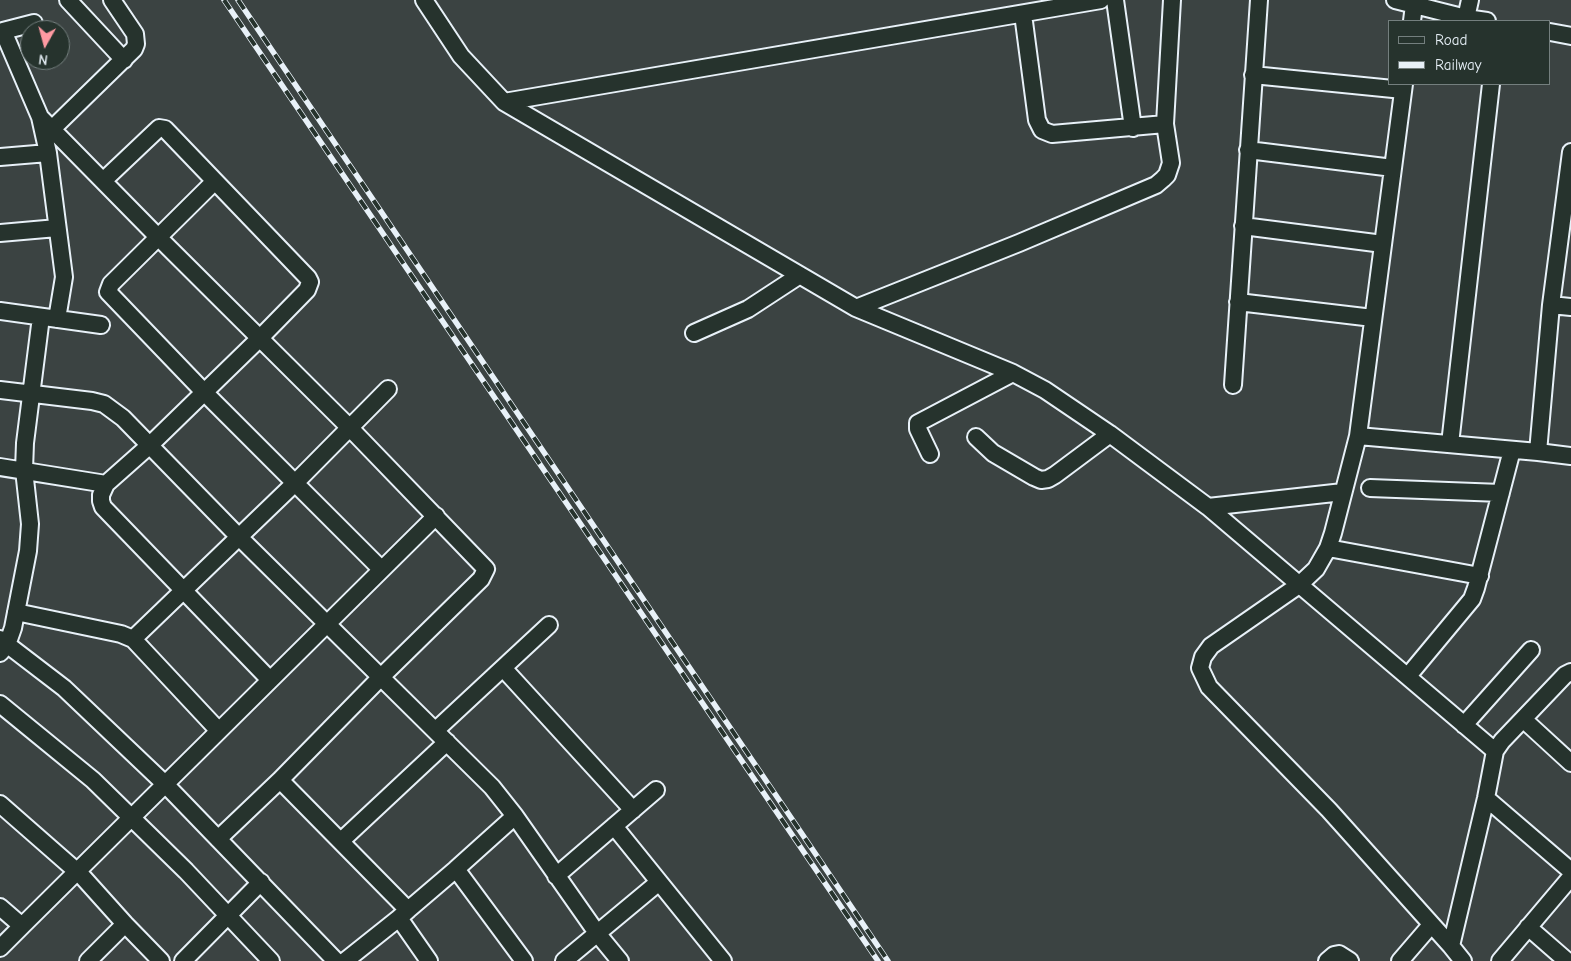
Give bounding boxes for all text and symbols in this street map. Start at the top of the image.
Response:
north arrow [20,20,70,70]
legend [1388,20,1551,85]
text: Road [1435,31,1467,49]
text: N [38,50,49,68]
text: Railway [1435,56,1481,74]

